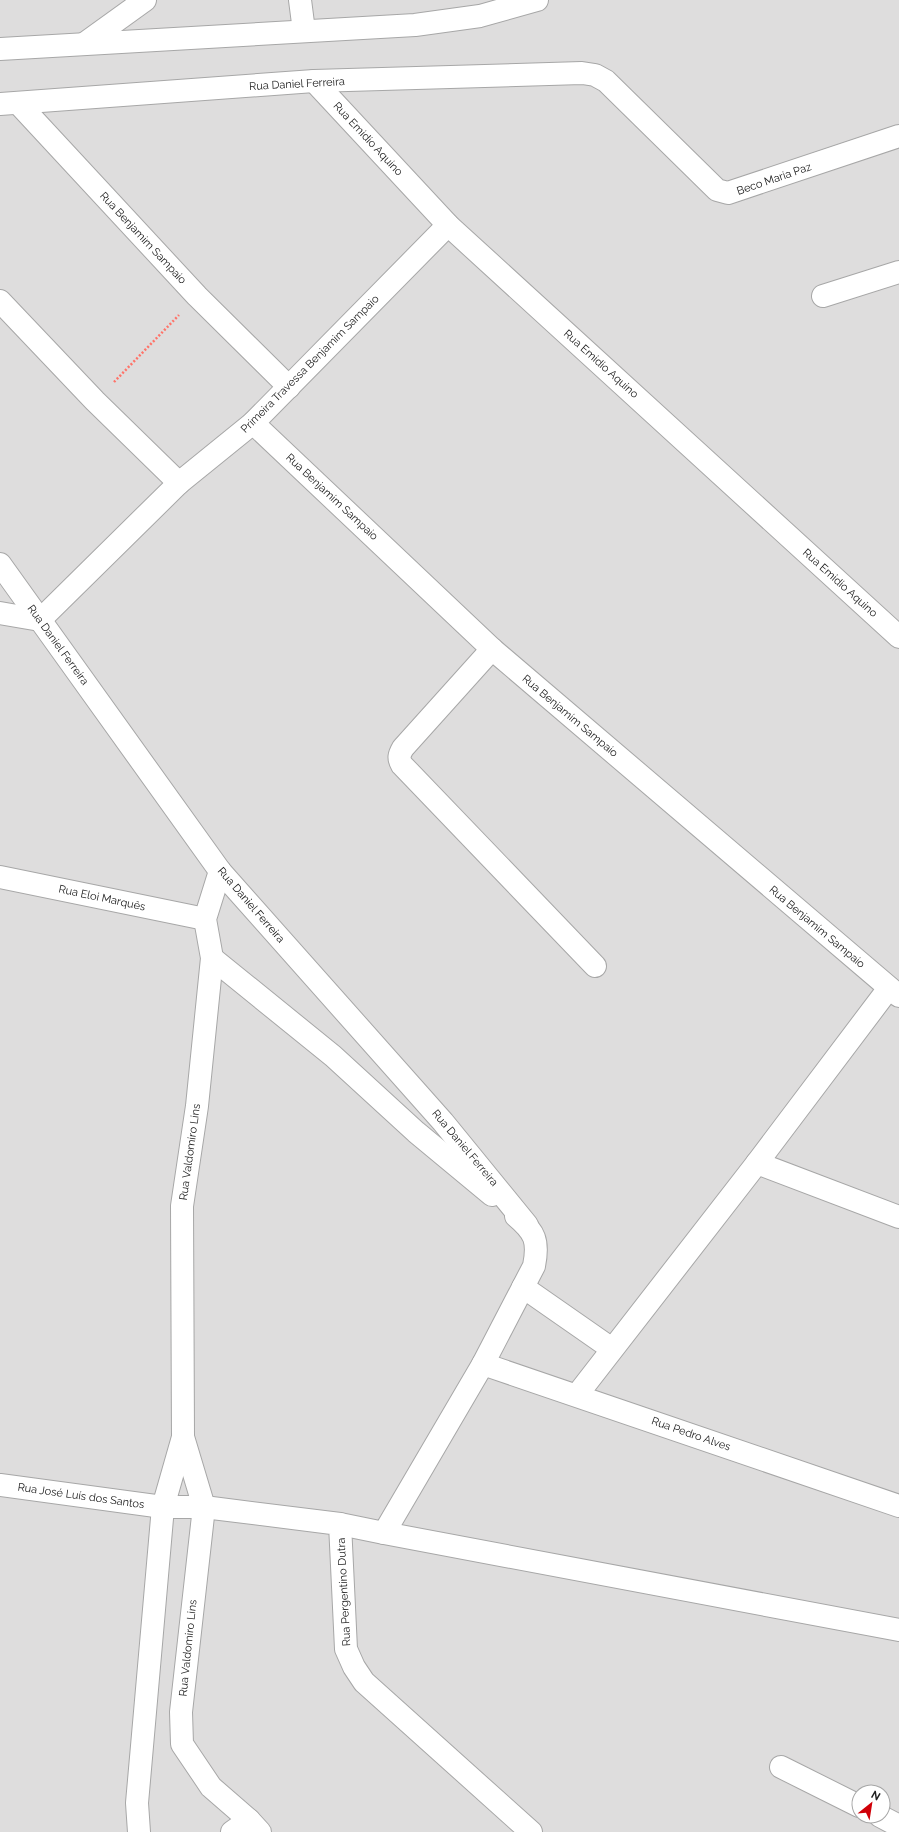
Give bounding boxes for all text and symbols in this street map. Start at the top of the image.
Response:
street label: Rua Daniel Ferreira [249,75,345,93]
street label: Rua Emidio Aquino [331,100,406,179]
street label: Beco Maria Paz [735,160,814,198]
street label: Rua Benjamim Sampaio [97,189,189,287]
street label: Primeira Travessa Benjamim Sampaio [238,292,382,436]
street label: Rua Emidio Aquino [561,327,641,401]
street label: Rua Benjamim Sampaio [283,451,381,543]
street label: Rua Emidio Aquino [800,546,880,620]
street label: Rua Daniel Ferreira [25,602,91,688]
street label: Rua Benjamim Sampaio [519,672,621,760]
street label: Rua Daniel Ferreira [215,865,287,945]
street label: Rua Eloi Marquês [57,882,147,914]
street label: Rua Benjamim Sampaio [766,883,868,971]
street label: Rua Valdomiro Lins [177,1103,203,1201]
street label: Rua Daniel Ferreira [429,1107,501,1189]
street label: Rua Pedro Alves [650,1414,732,1454]
street label: Rua José Luís dos Santos [17,1481,145,1511]
street label: Rua Pergentino Dutra [335,1537,353,1647]
street label: Rua Valdomiro Lins [176,1599,200,1697]
north arrow [851,1784,891,1824]
text: N [869,1788,883,1804]

